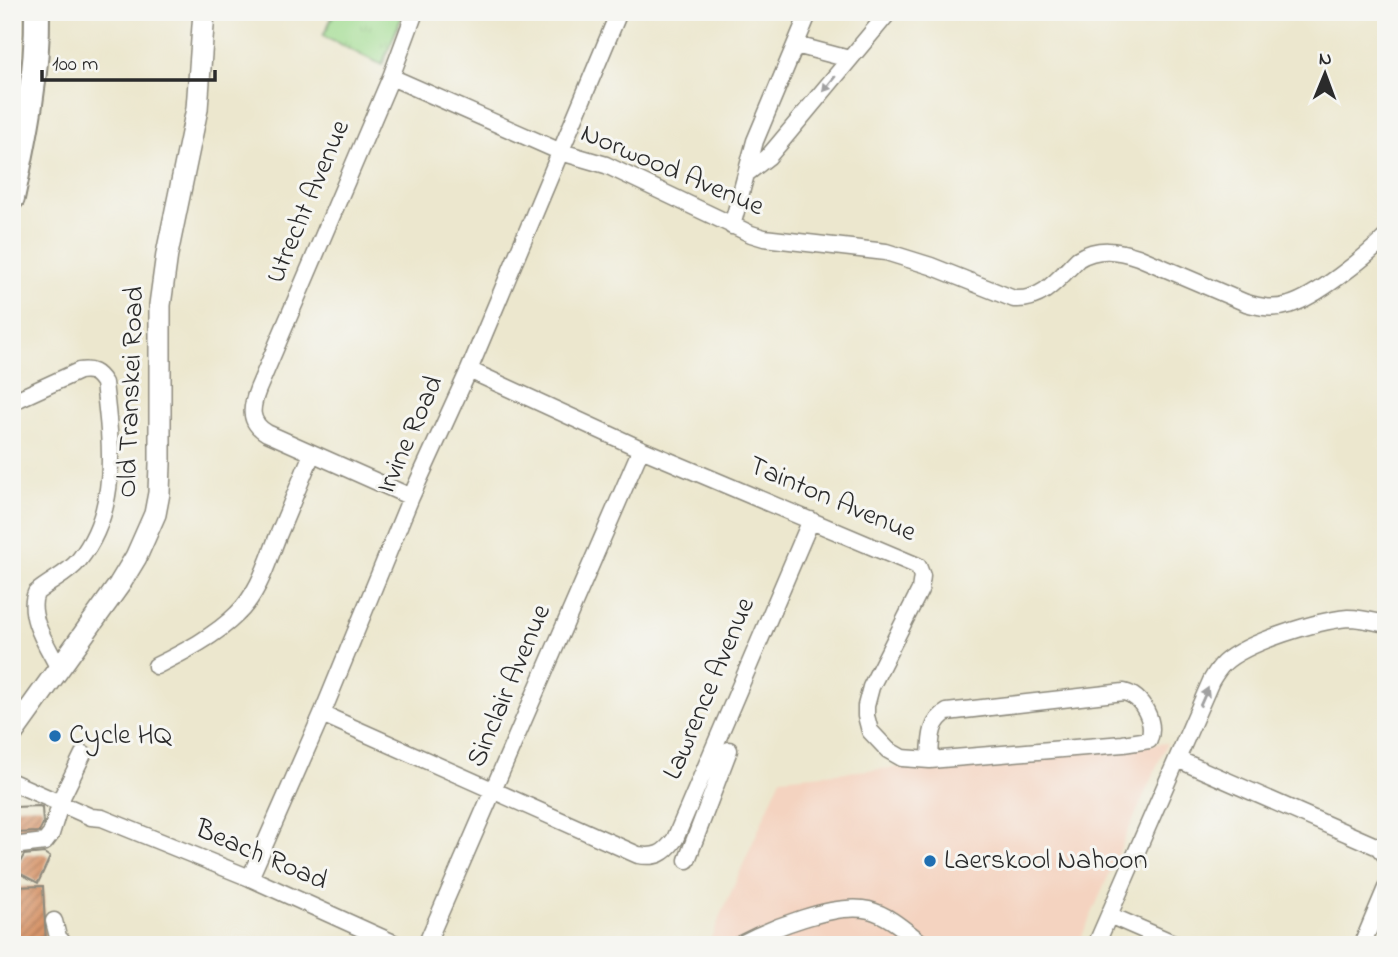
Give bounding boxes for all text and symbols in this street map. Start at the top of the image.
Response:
scale bar [42,38,215,82]
north arrow [1290,38,1360,108]
text: N [1319,46,1332,73]
text: 100 m [52,50,98,80]
one-way arrow [822,74,837,92]
street label: Utrecht Avenue [256,113,362,290]
street label: Norwood Avenue [574,114,771,228]
street label: Old Transkei Road [108,285,156,498]
street label: Irvine Road [367,369,455,501]
street label: Tainton Avenue [742,446,923,554]
street label: Lawrence Avenue [653,591,767,787]
street label: Sinclair Avenue [457,598,563,774]
one-way arrow [1199,686,1210,707]
place label: Cycle HQ [69,716,173,757]
marker: Cycle HQ [47,728,63,744]
street label: Beach Road [188,809,334,902]
place label: Laerskool Nahoon [944,841,1147,882]
marker: Laerskool Nahoon [922,853,938,869]

